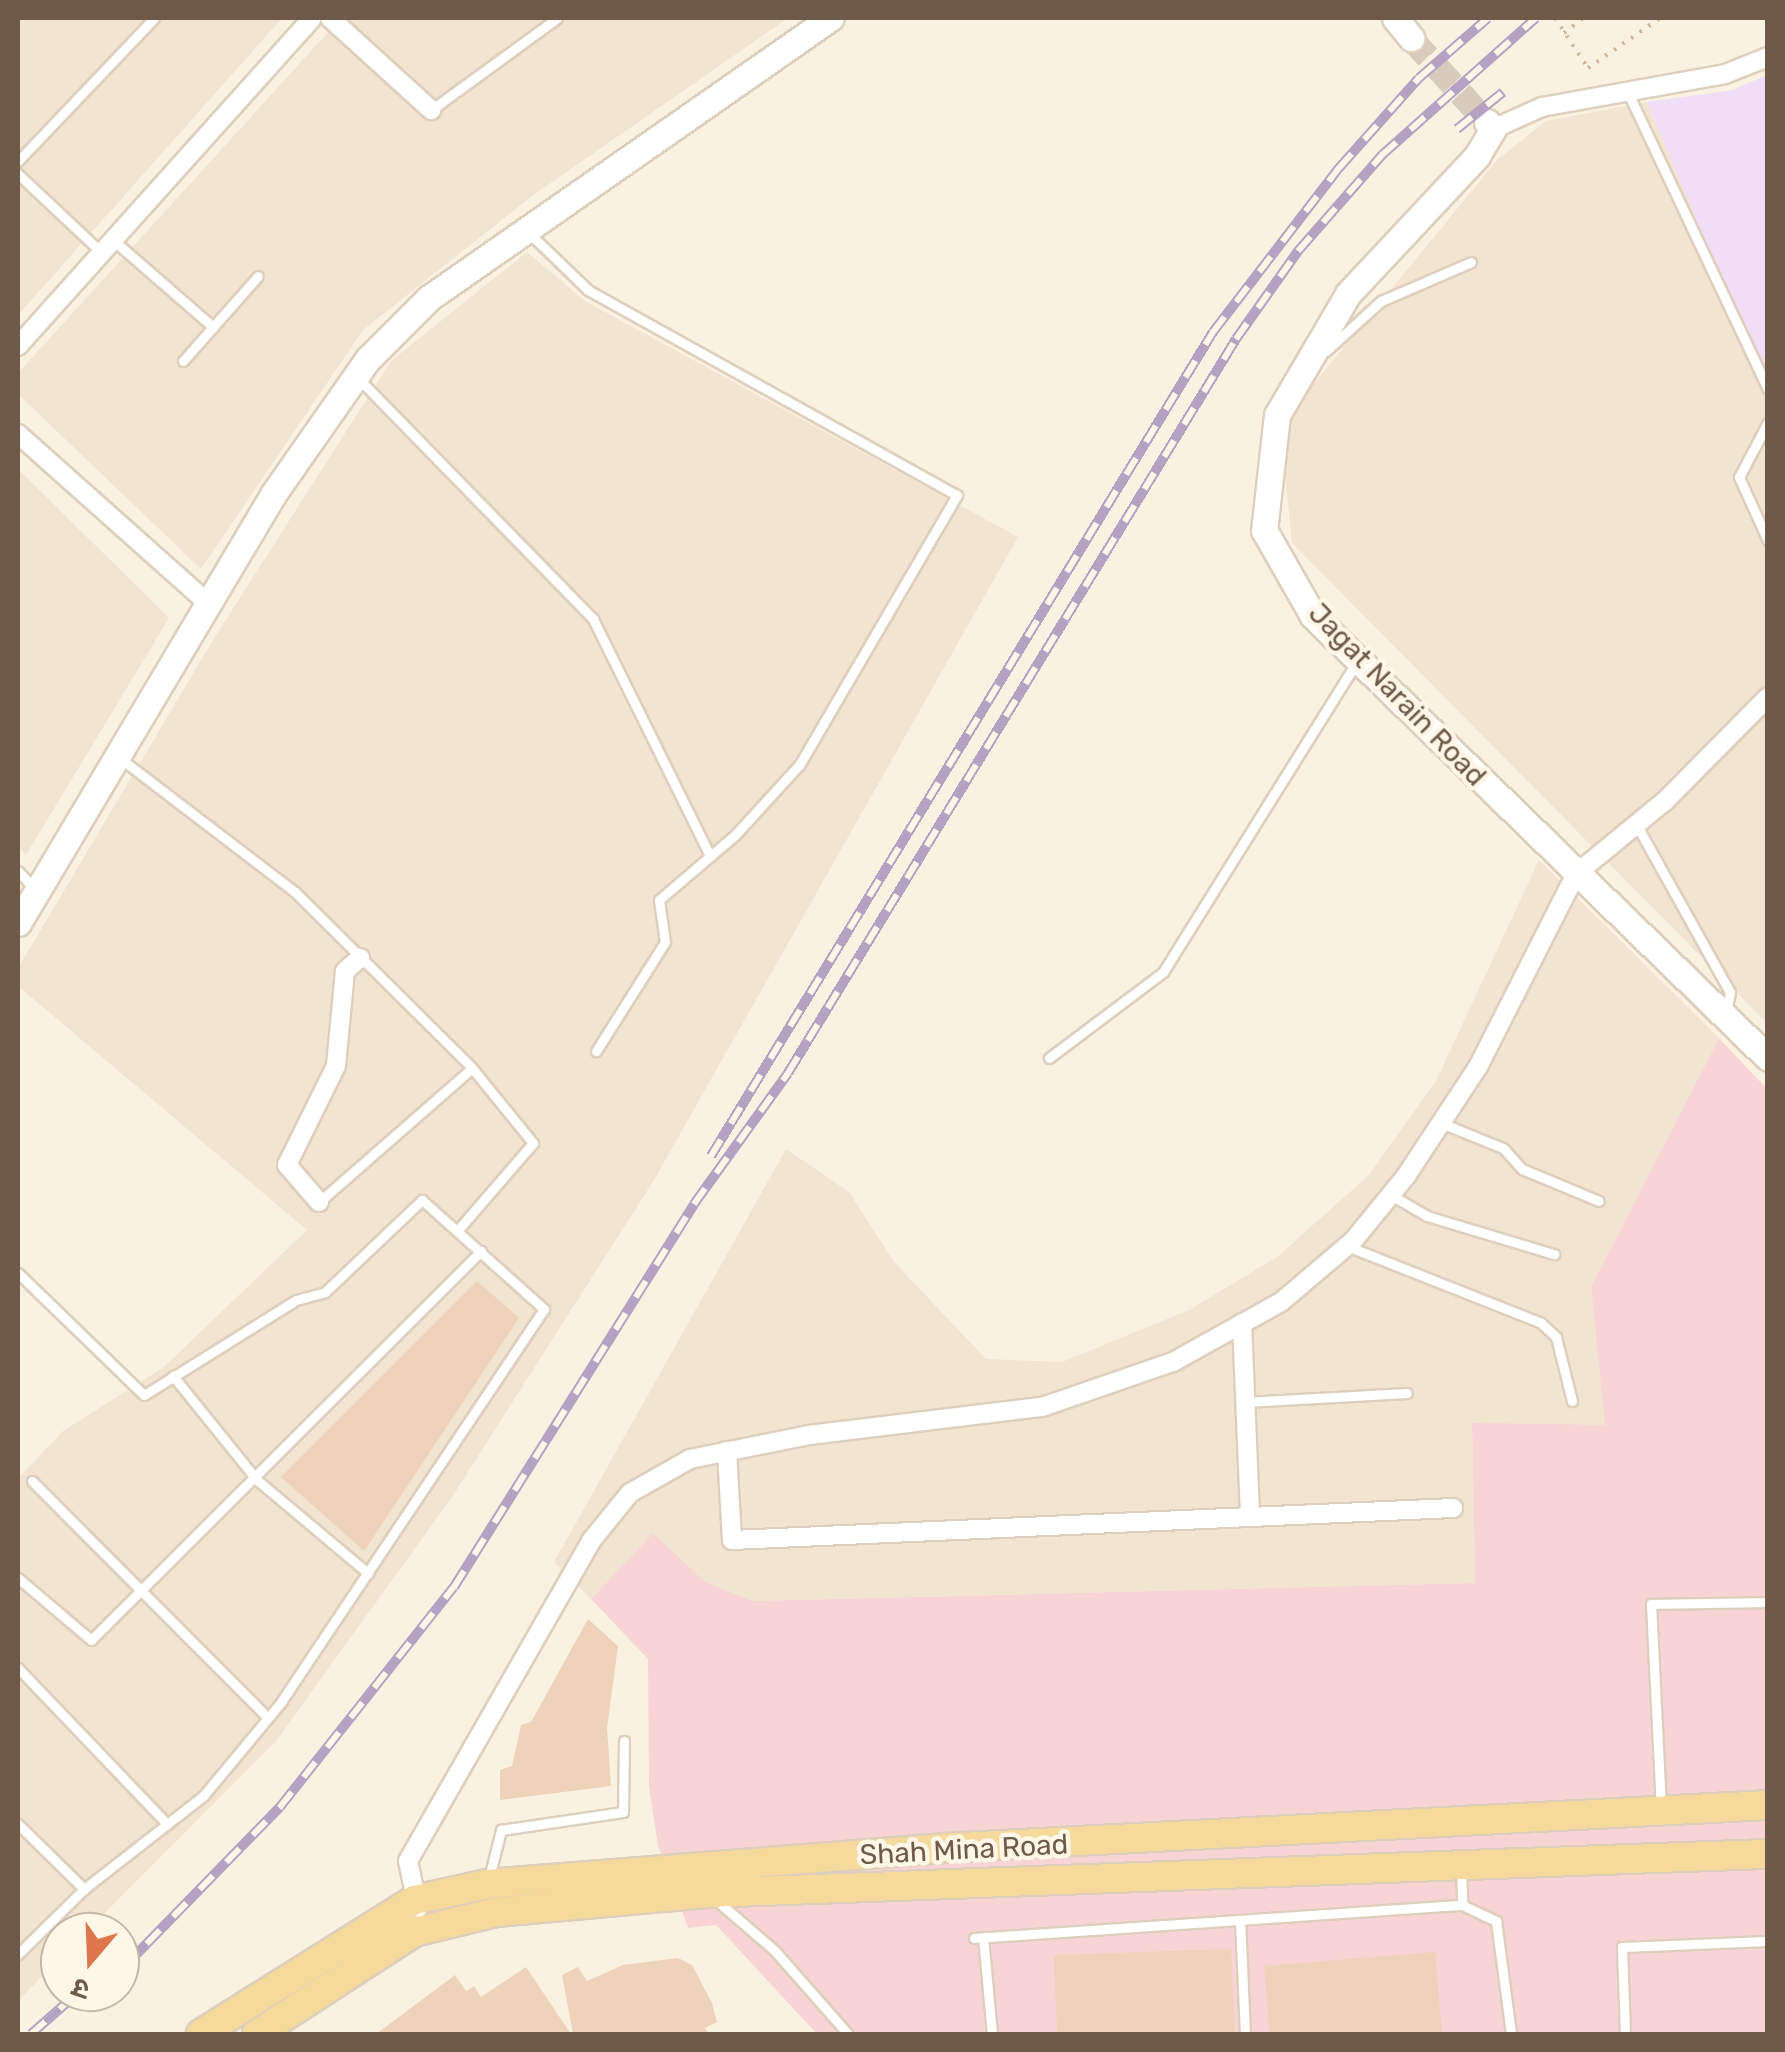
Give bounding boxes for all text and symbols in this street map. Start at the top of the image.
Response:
street label: Jagat Narain Road [1301,597,1493,793]
street label: Shah Mina Road [859,1828,1069,1872]
north arrow [40,1912,140,2012]
text: उ [68,1971,94,2007]

